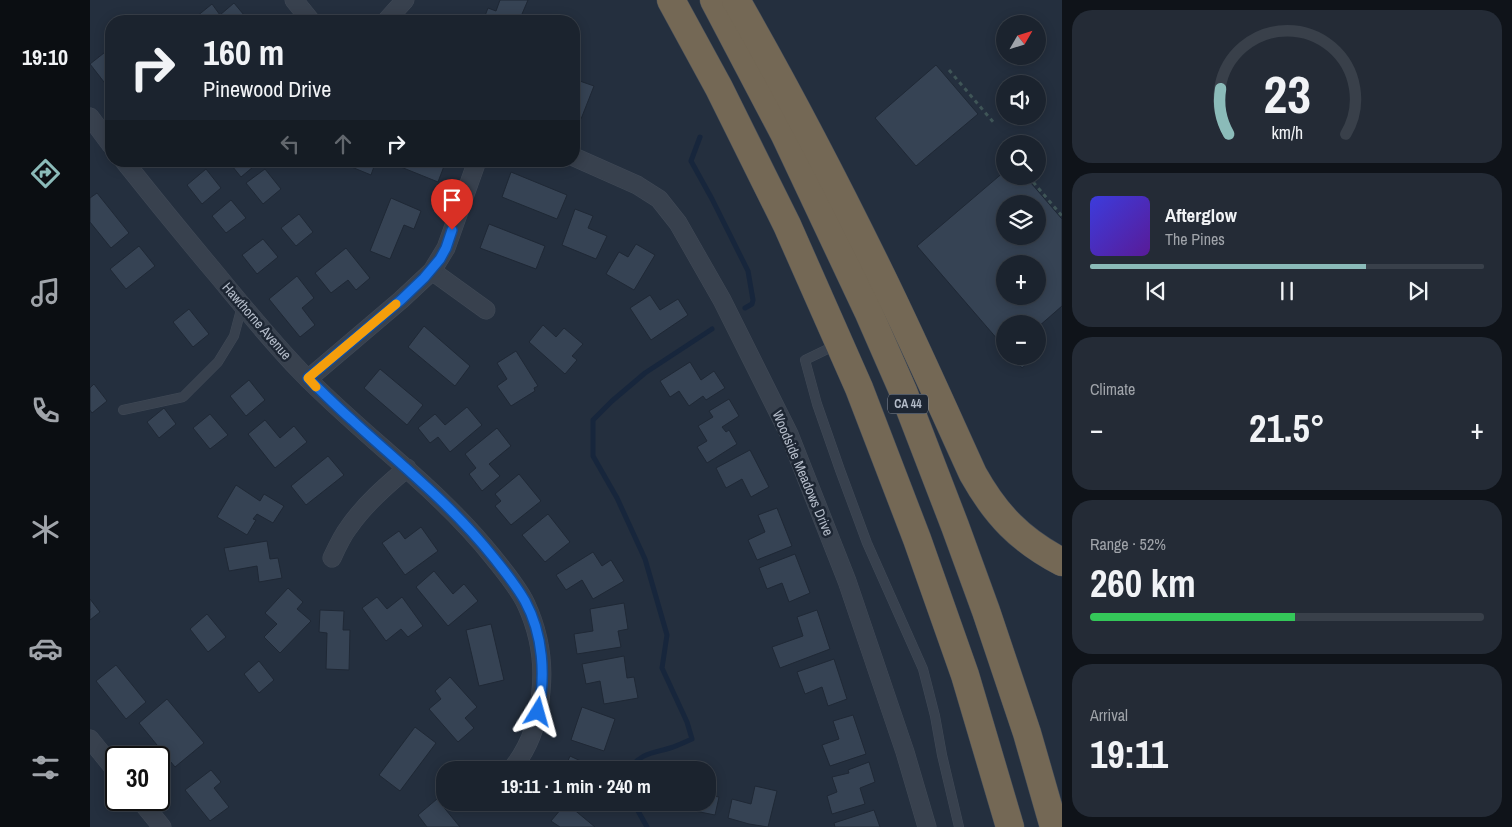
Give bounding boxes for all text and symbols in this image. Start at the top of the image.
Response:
north arrow [996,15,1046,65]
map controls [996,15,1046,365]
text: 160 m [203,29,284,76]
icon: right [120,35,185,100]
text: 19:10 [22,42,68,72]
text: 23 [1263,59,1311,129]
text: Pinewood Drive [203,74,331,104]
button: sound [996,75,1046,125]
text: km/h [1271,121,1303,145]
icon: left [276,130,304,158]
icon: ahead [329,130,357,158]
icon: right [382,130,410,158]
button: search [996,135,1046,185]
icon: directions [28,156,63,191]
pin [431,179,473,230]
icon: arrive [438,186,466,214]
button: layers [996,195,1046,245]
text: Afterglow [1165,202,1237,228]
text: The Pines [1165,228,1225,250]
button: + [996,255,1046,305]
icon: music [28,275,63,310]
icon: previous [1142,277,1170,305]
icon: pause [1273,277,1301,305]
icon: next [1404,277,1432,305]
street label: Hawthorne Avenue [218,279,296,363]
button: − [996,315,1046,365]
text: Climate [1090,378,1135,400]
icon: phone [28,393,63,428]
road number: CA 44 [888,394,928,414]
text: 21.5° [1249,403,1325,454]
street label: Woodside Meadows Drive [768,408,838,538]
text: − [1090,410,1103,448]
text: + [1471,410,1484,448]
icon: climate [28,512,63,547]
text: Range · 52% [1090,533,1166,555]
text: 260 km [1090,558,1196,609]
icon: car [28,631,63,666]
position arrow [511,685,563,737]
text: Arrival [1090,704,1128,726]
text: 19:11 [1090,729,1168,780]
speed limit sign: 30 [105,746,170,811]
icon: filters [28,750,63,785]
text: 19:11 · 1 min · 240 m [501,773,651,799]

